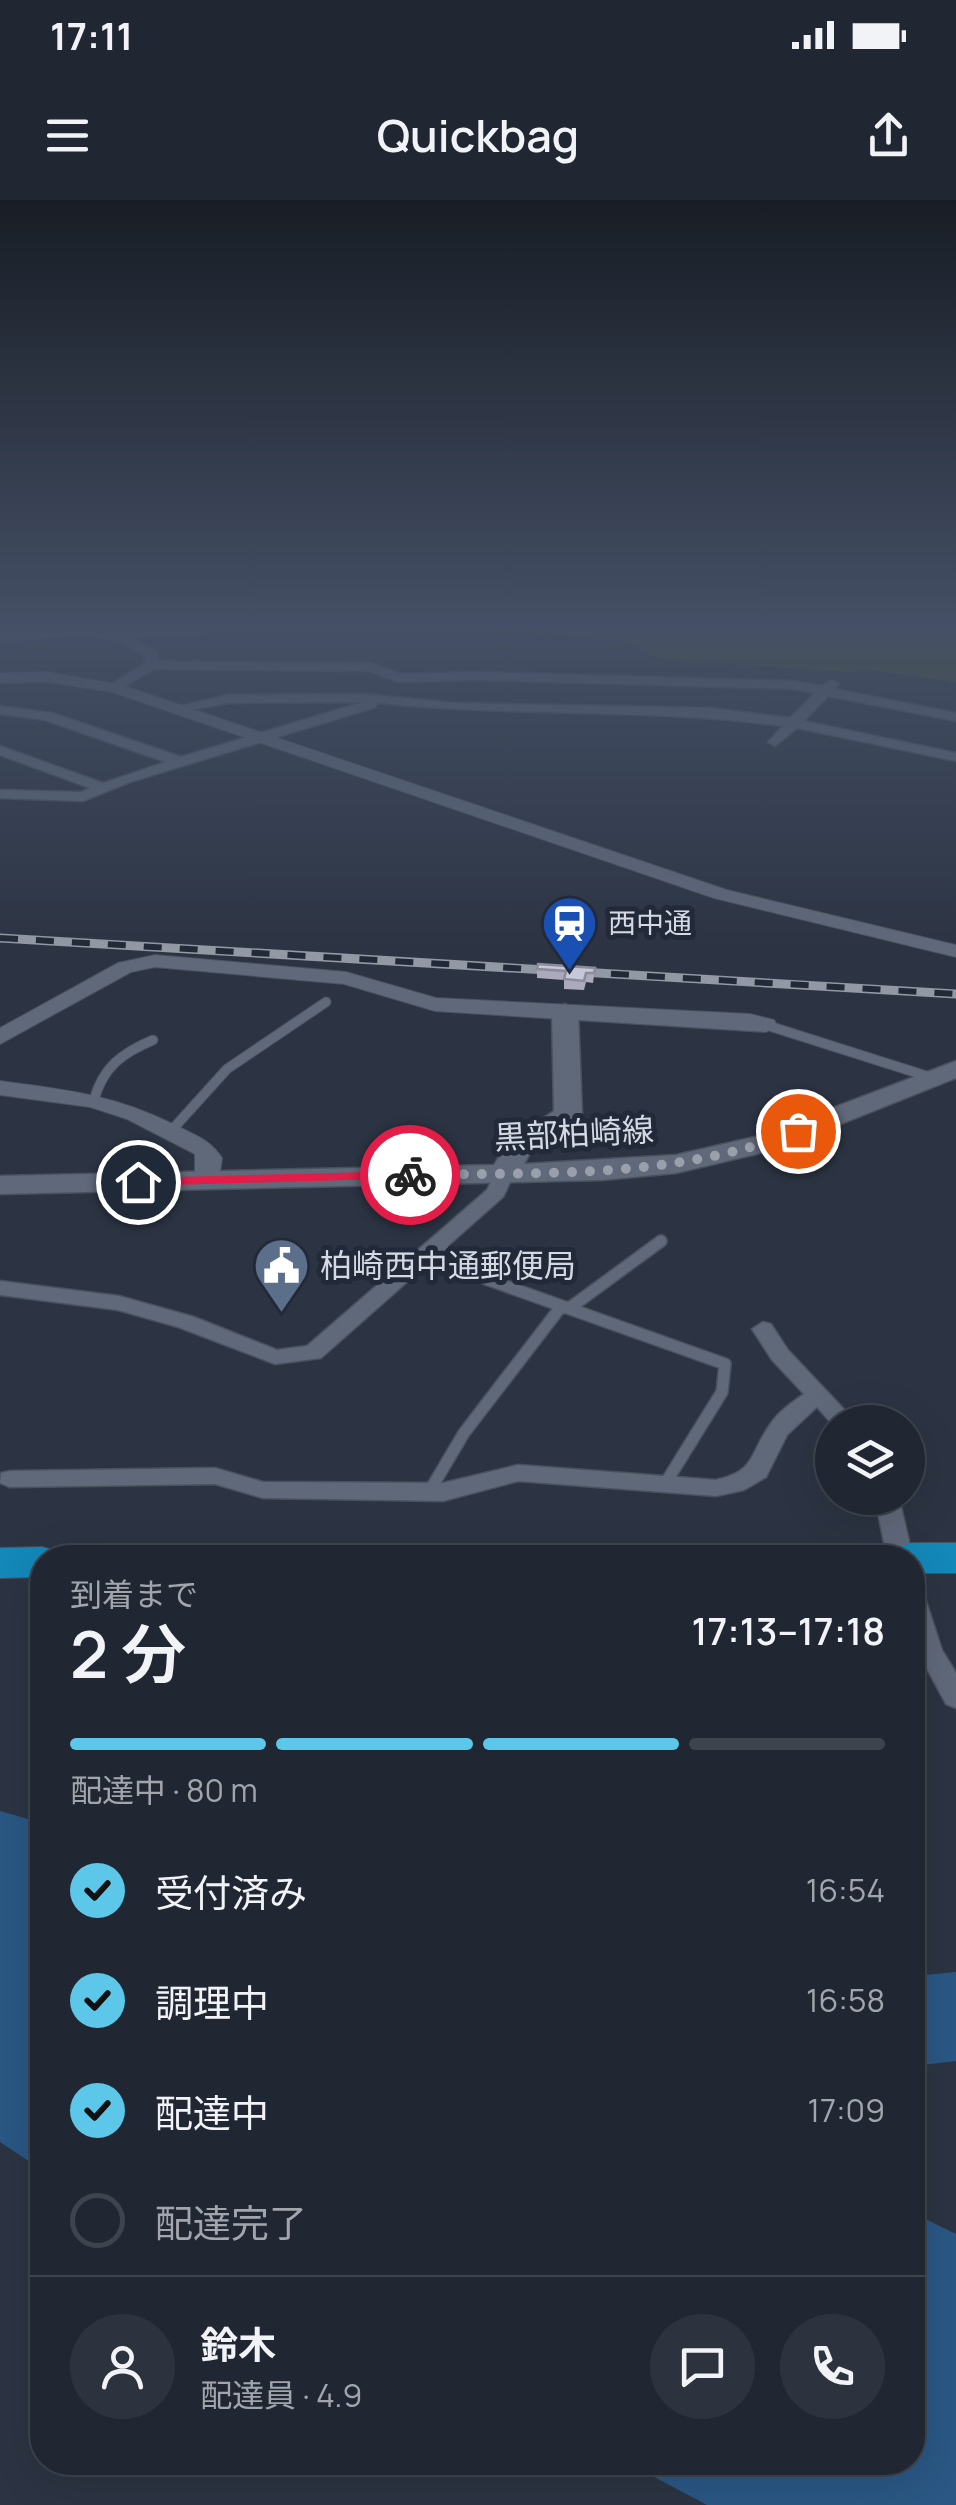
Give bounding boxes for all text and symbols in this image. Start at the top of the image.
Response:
text: 17:11 [50,9,133,61]
text: Quickbag [377,104,579,166]
icon: menu [40,108,95,163]
icon: share [861,108,916,163]
station icon: 西中通 [539,893,599,972]
place label: 西中通 [608,903,692,941]
pin [756,1089,841,1174]
icon: bag [771,1104,826,1159]
street label: 黒部柏崎線 [493,1107,655,1159]
courier [360,1125,460,1225]
pin [96,1140,181,1225]
icon: bike [383,1148,438,1203]
icon: home [111,1155,166,1210]
public building icon: 柏崎西中通郵便局 [251,1236,311,1315]
place label: 柏崎西中通郵便局 [320,1243,576,1287]
map controls [815,1405,925,1515]
button: layers [815,1405,925,1515]
text: 到着まで [70,1572,198,1616]
text: 17:13–17:18 [691,1604,885,1656]
text: 2 分 [70,1609,186,1698]
text: 配達中 · 80 m [70,1768,258,1812]
icon: check [70,1863,125,1918]
text: 受付済み [155,1866,307,1918]
text: 16:54 [806,1868,885,1912]
icon: check [70,1973,125,2028]
text: 調理中 [155,1976,269,2028]
text: 16:58 [806,1978,885,2022]
icon: check [70,2083,125,2138]
text: 配達中 [155,2086,269,2138]
text: 17:09 [808,2088,885,2132]
text: 配達完了 [155,2196,307,2248]
button: person [70,2314,175,2419]
button: chat [650,2314,755,2419]
button: phone [780,2314,885,2419]
text: 鈴木 [200,2318,276,2370]
text: 配達員 · 4.9 [200,2373,362,2417]

